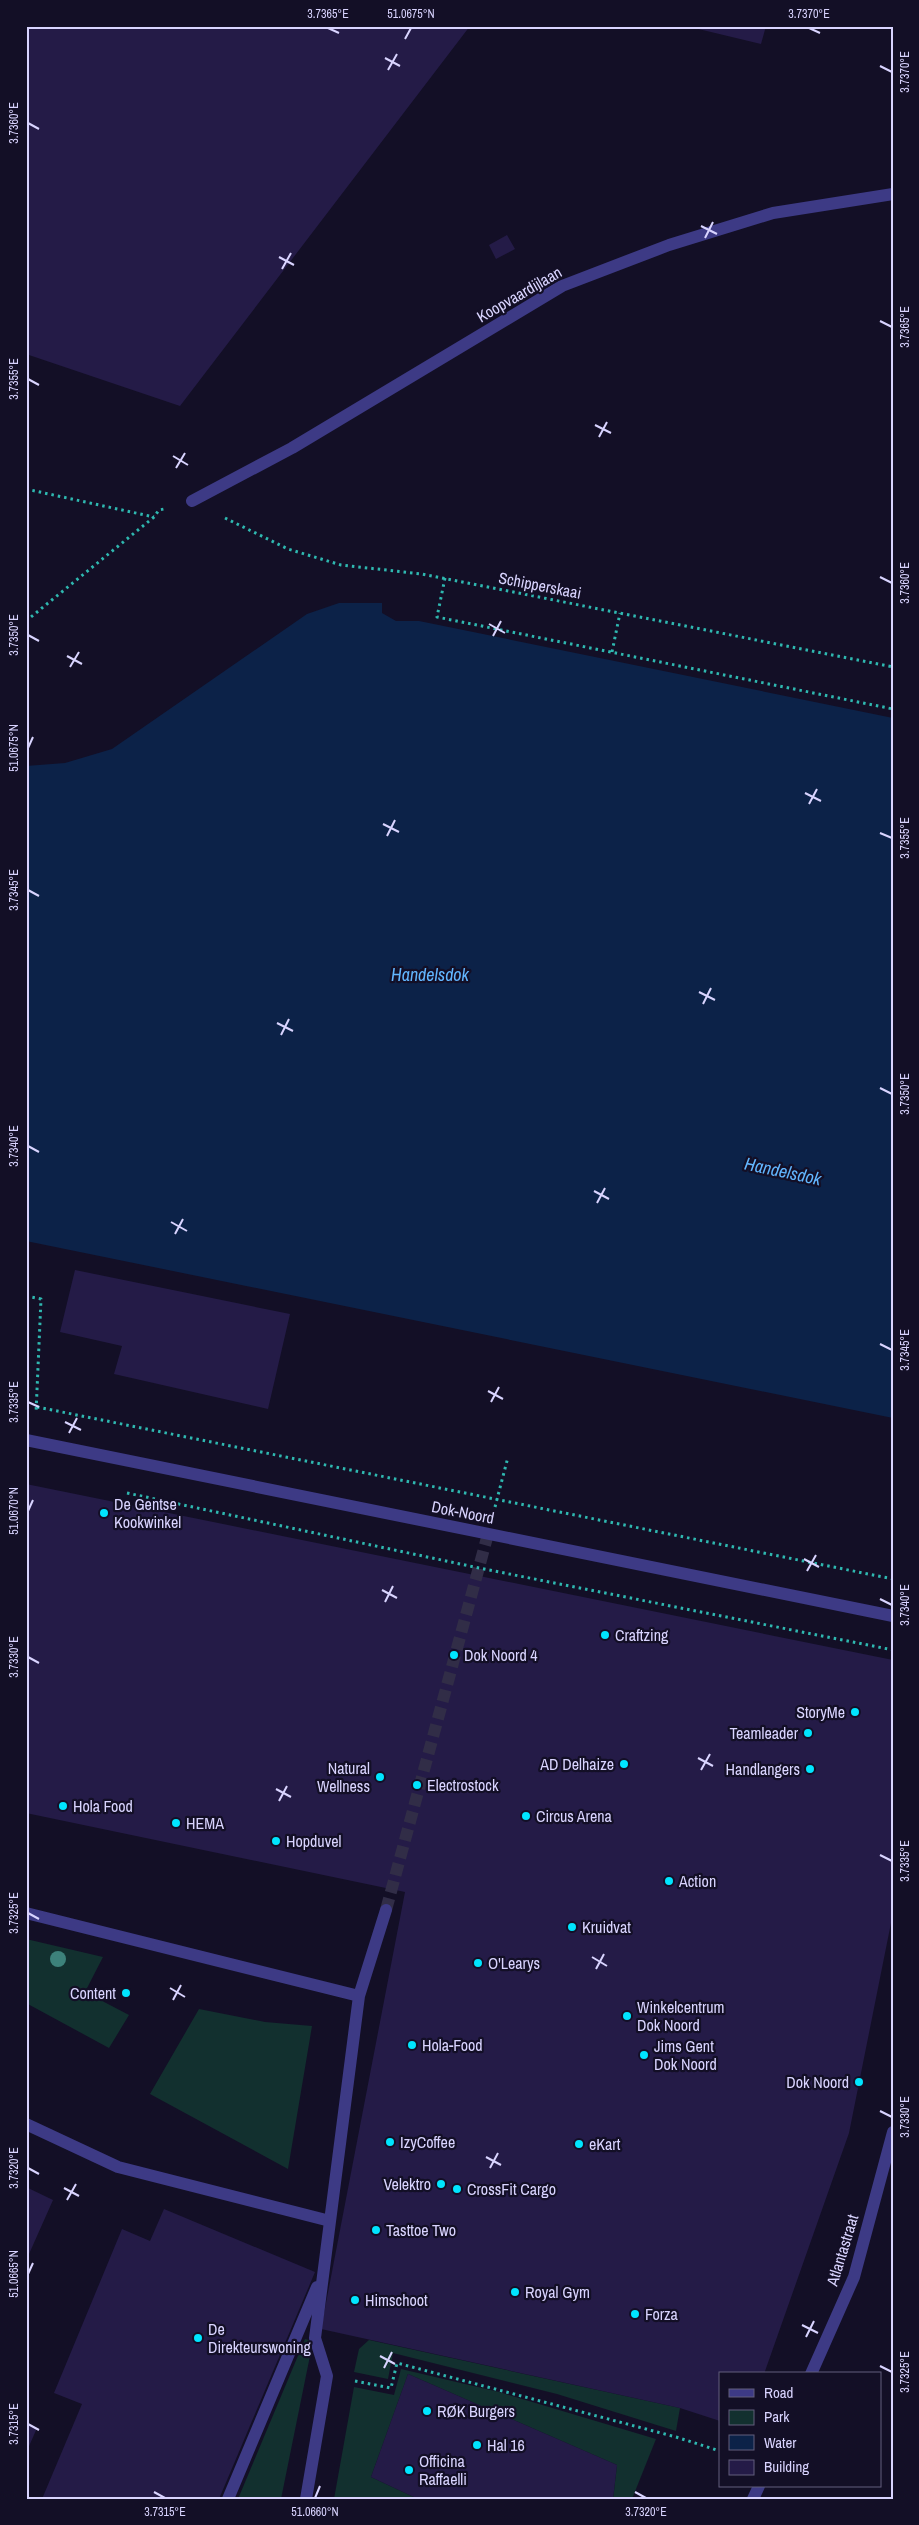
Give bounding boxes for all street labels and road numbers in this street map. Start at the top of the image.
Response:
street label: Koopvaardijlaan [472,261,566,327]
street label: Schipperskaai [497,566,583,604]
street label: Dok-Noord [430,1495,496,1529]
street label: Atlantastraat [820,2211,863,2289]

